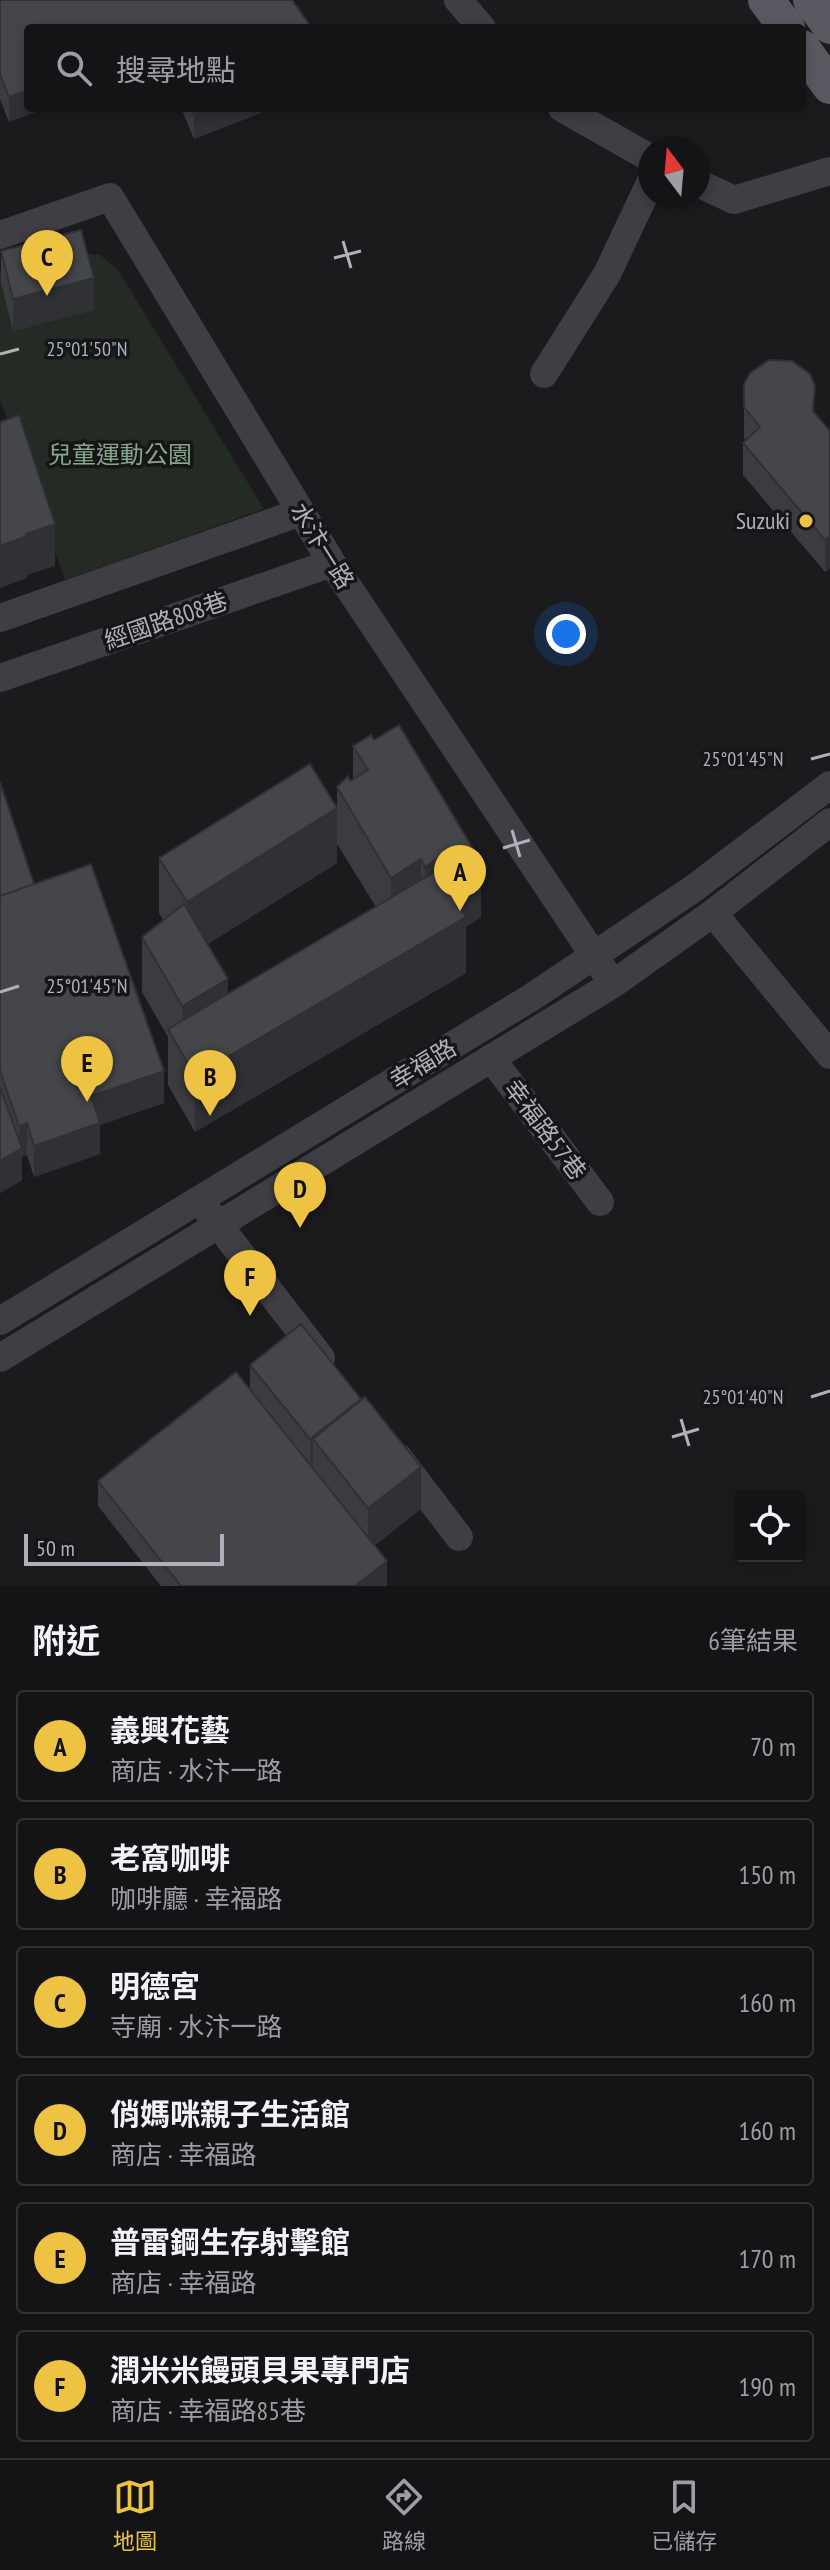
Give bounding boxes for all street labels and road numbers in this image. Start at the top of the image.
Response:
street label: 水汴一路 [284,497,361,595]
street label: 經國路808巷 [100,585,232,656]
street label: 幸福路 [384,1032,462,1095]
street label: 幸福路57巷 [498,1073,593,1186]

